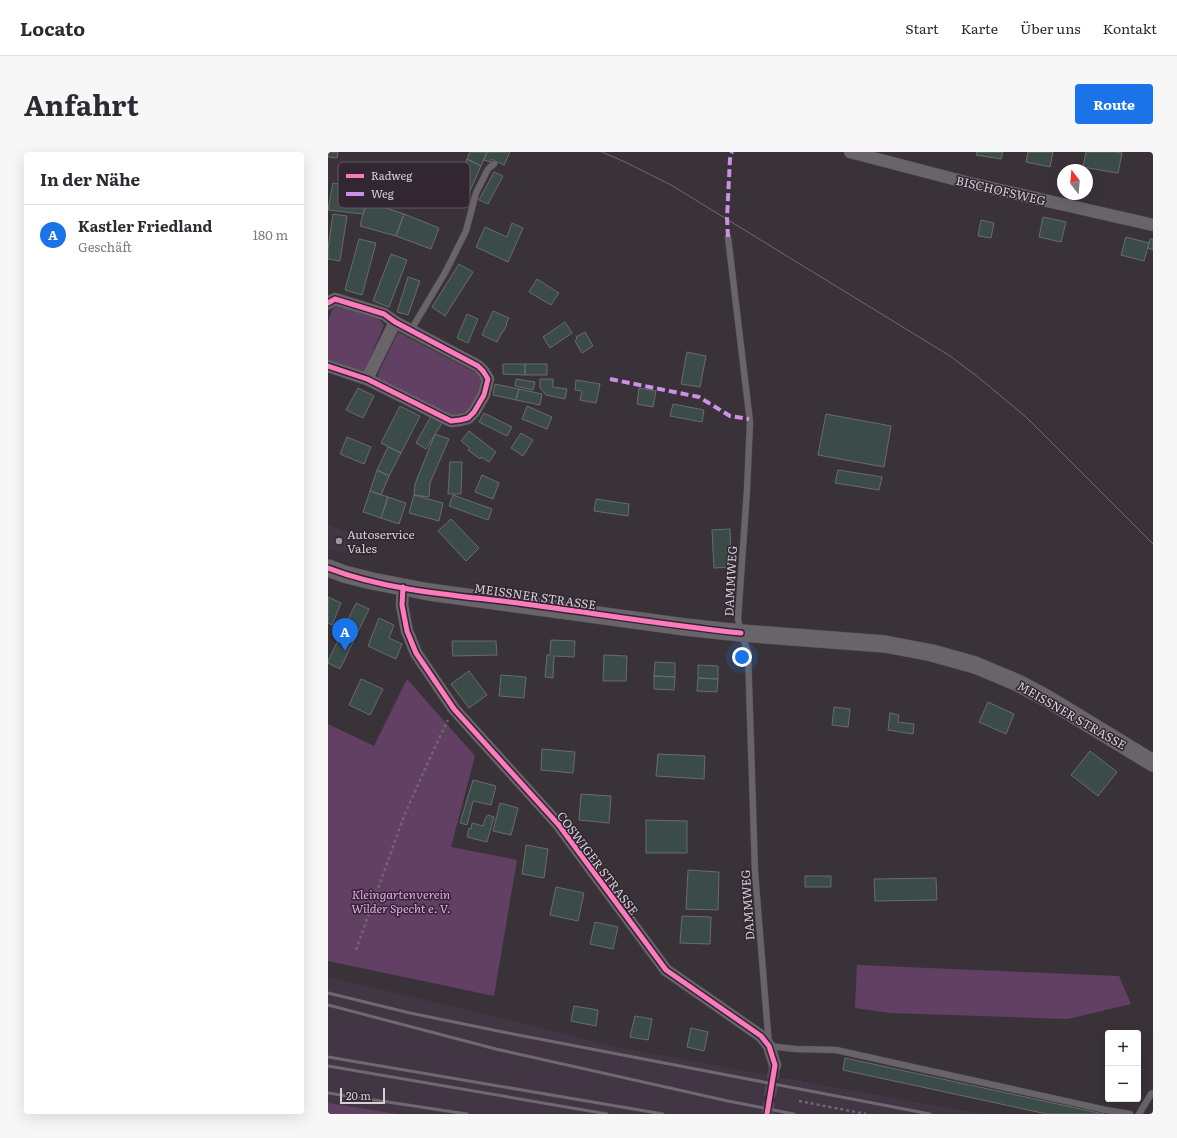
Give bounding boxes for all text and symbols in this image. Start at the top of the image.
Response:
text: Locato [20,14,85,42]
text: Start [905,18,939,38]
text: Karte [961,18,998,38]
text: Über uns [1020,18,1081,38]
text: Kontakt [1103,18,1157,38]
text: Anfahrt [24,83,139,125]
button: Route [1075,84,1153,124]
legend [338,162,470,208]
north arrow [1057,164,1093,200]
text: In der Nähe [40,166,140,191]
text: Radweg [371,167,413,183]
street label: BISCHOFSWEG [954,171,1048,209]
text: Weg [371,185,395,201]
text: Kastler Friedland [78,214,212,237]
text: A [48,225,58,244]
text: 180 m [253,225,288,244]
text: Geschäft [78,237,132,256]
place label: Autoservice Vales [347,525,415,557]
marker: Autoservice Vales [334,536,344,546]
street label: DAMMWEG [719,545,741,617]
street label: MEISSNER STRASSE [473,579,598,614]
pin: A [332,618,358,651]
your location [732,647,752,667]
street label: MEISSNER STRASSE [1014,676,1130,754]
street label: COSWIGER STRASSE [553,807,643,919]
street label: DAMMWEG [736,869,758,941]
park label: Kleingartenverein Wilder Specht e. V. [351,885,451,917]
map controls [1105,1030,1141,1102]
button: + [1105,1030,1141,1066]
button: − [1105,1066,1141,1102]
scale bar [340,1086,385,1105]
text: 20 m [346,1087,371,1103]

